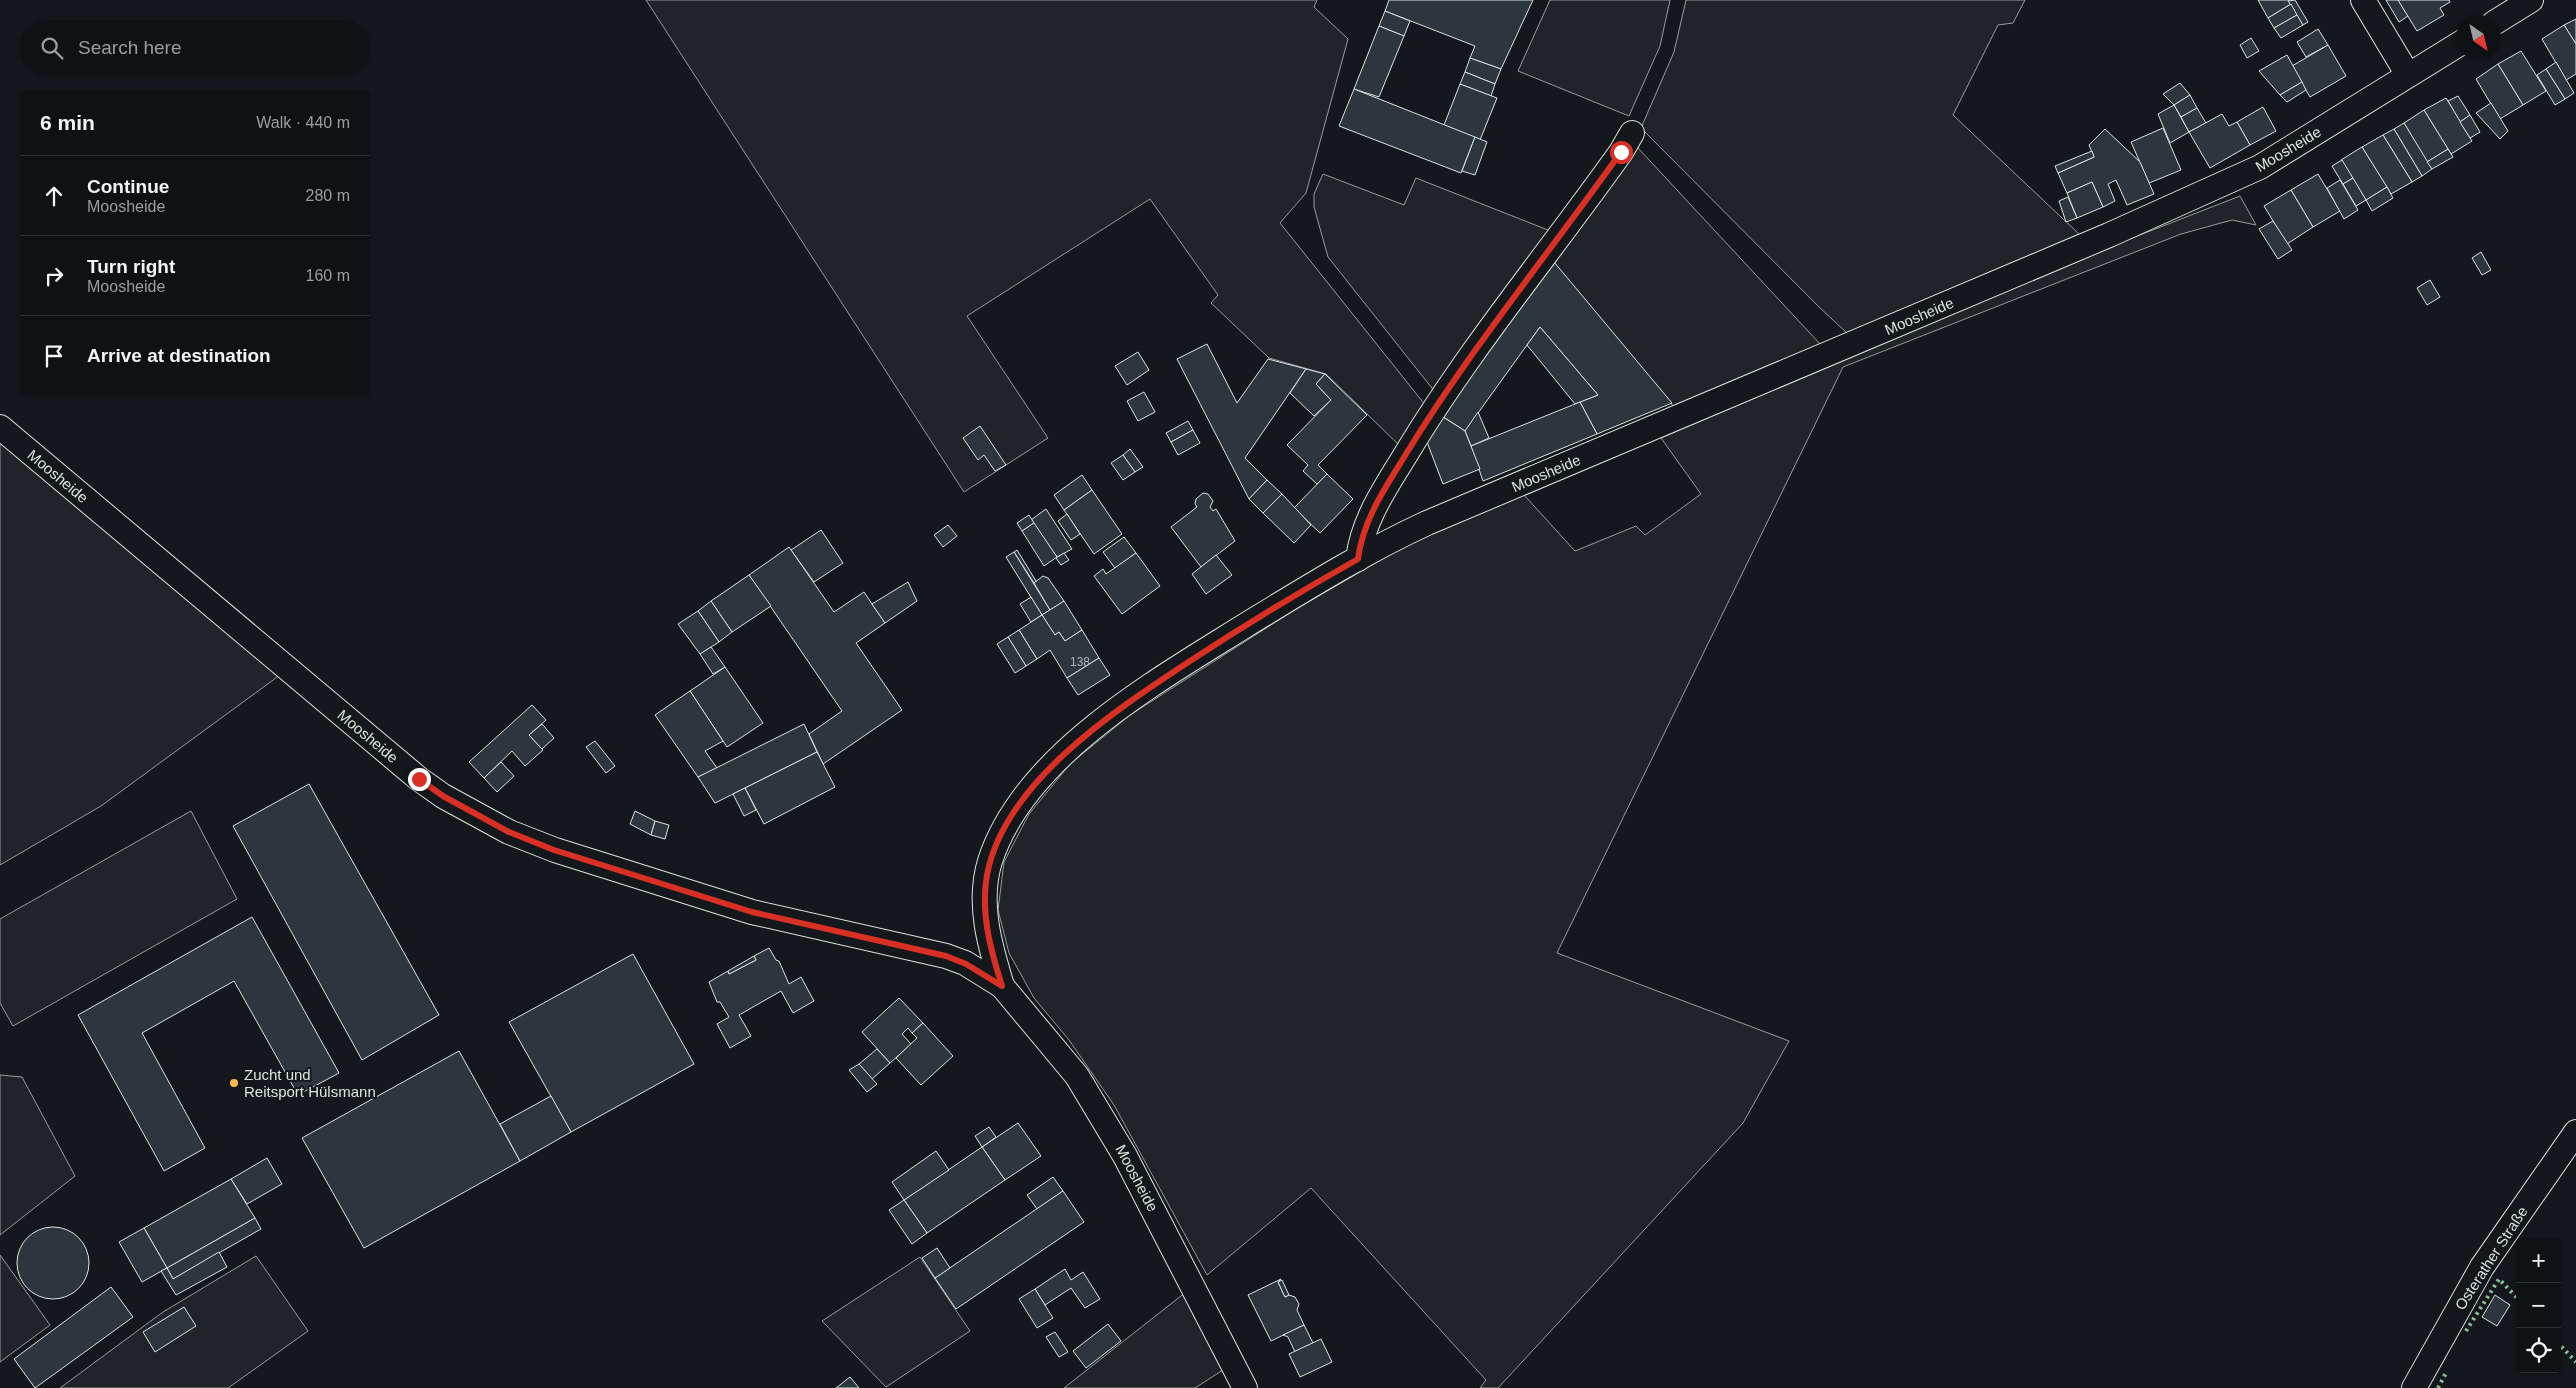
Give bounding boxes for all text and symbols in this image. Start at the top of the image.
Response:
north arrow [2456,15,2501,60]
search box [20,20,370,75]
icon: search [38,34,66,62]
text: Search here [78,37,182,58]
text: 6 min [40,111,95,134]
text: Walk · 440 m [256,114,350,131]
street label: Moosheide [2252,123,2324,175]
route start [1610,141,1633,164]
text: Continue [87,176,169,197]
icon: ahead [40,182,68,210]
text: 280 m [306,187,350,204]
text: Moosheide [87,198,165,215]
text: Turn right [87,256,175,277]
icon: right [40,262,68,290]
text: 160 m [306,267,350,284]
text: Moosheide [87,278,165,295]
street label: Moosheide [1882,294,1956,338]
icon: arrive [40,342,68,370]
text: Arrive at destination [87,345,271,366]
street label: Moosheide [24,446,92,506]
street label: Moosheide [1509,451,1583,495]
house number: 138 [1070,655,1090,669]
street label: Moosheide [334,706,402,766]
route end [408,768,431,791]
place label: Zucht und Reitsport Hülsmann [244,1066,376,1100]
marker: Zucht und Reitsport Hülsmann [228,1077,240,1089]
street label: Moosheide [1112,1142,1162,1214]
street label: Osterather Straße [2451,1203,2531,1313]
map controls [2516,1238,2561,1373]
button: + [2516,1238,2561,1283]
button: − [2516,1283,2561,1328]
button: locate [2516,1328,2561,1373]

